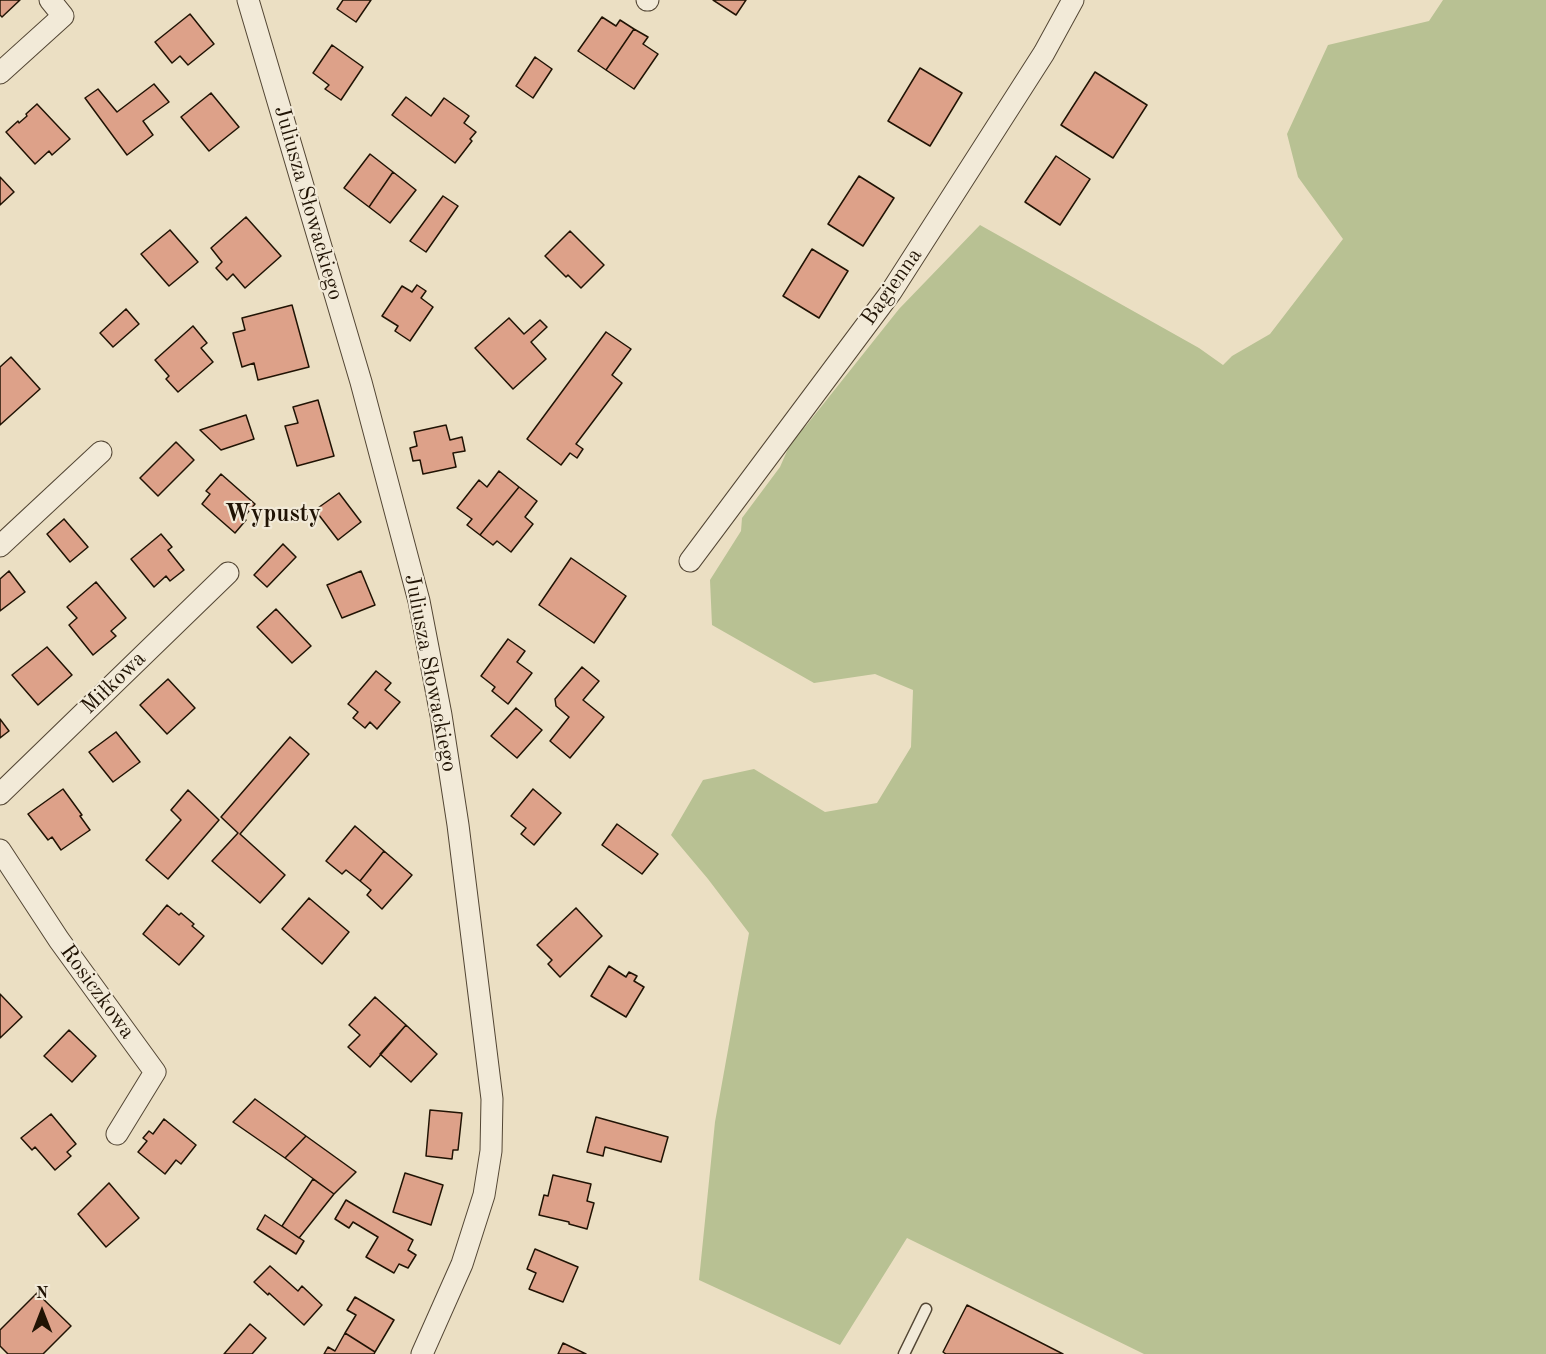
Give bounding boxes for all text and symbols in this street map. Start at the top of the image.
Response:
street label: Juliusza Słowackiego [268,103,348,303]
street label: Bagienna [856,243,928,331]
district label: Wypusty [225,501,321,529]
street label: Juliusza Słowackiego [398,572,462,774]
street label: Miłkowa [76,646,152,720]
street label: Rosiczkowa [54,939,140,1045]
north arrow [12,1282,72,1342]
text: N [36,1286,48,1302]

